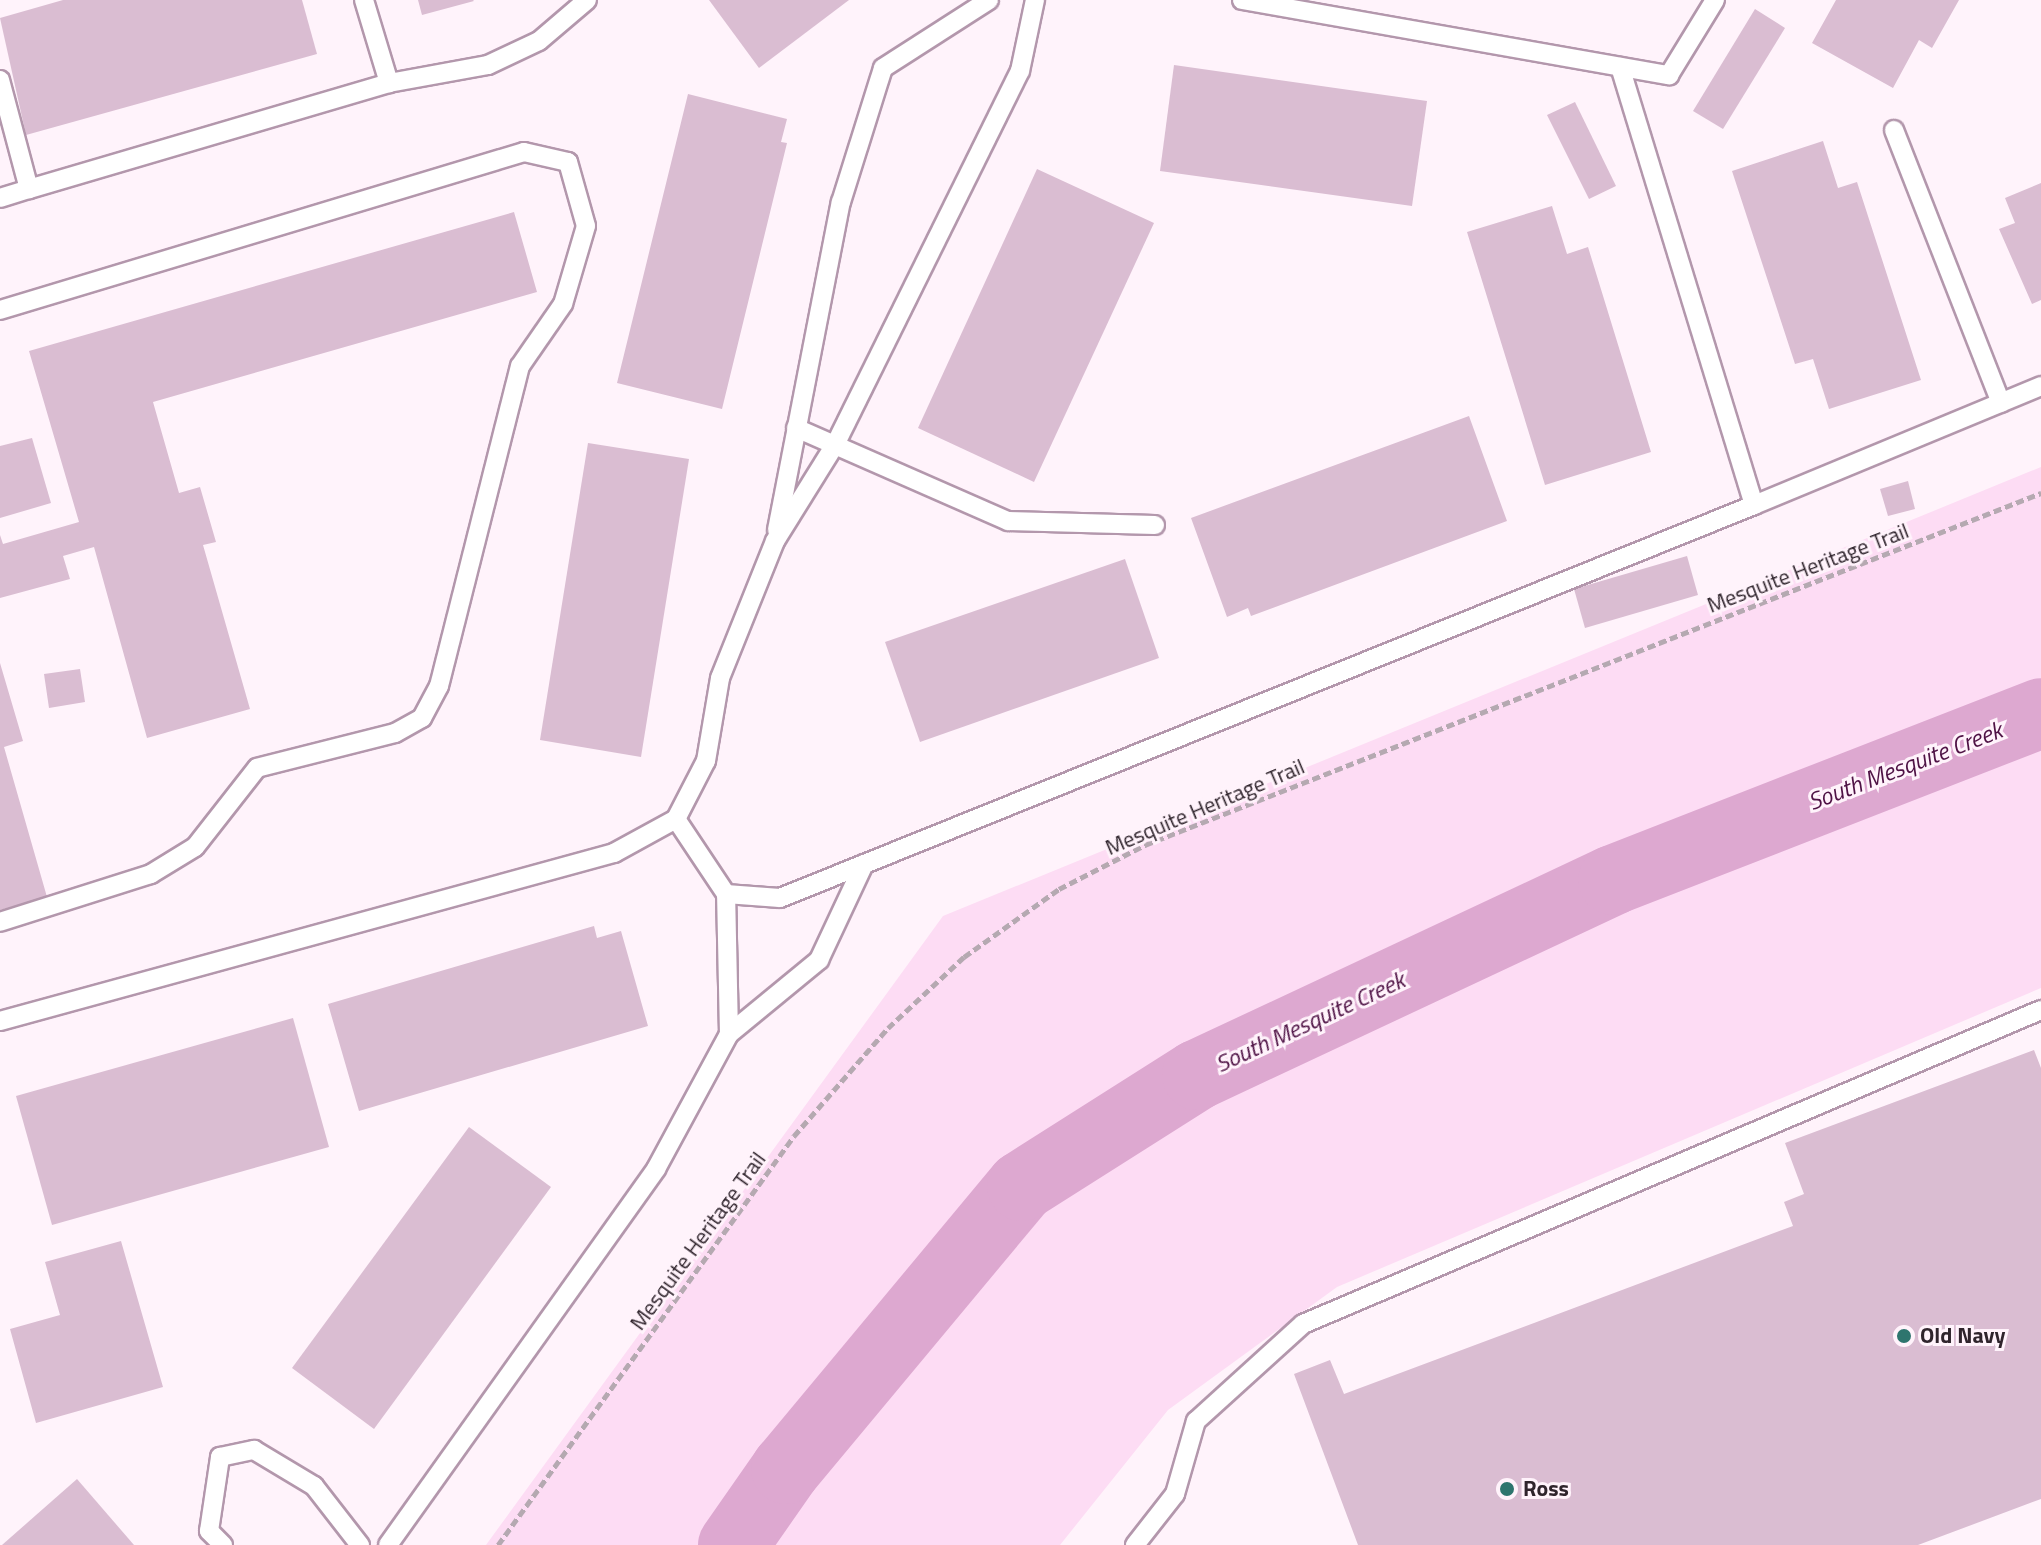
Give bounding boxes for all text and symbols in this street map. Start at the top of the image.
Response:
street label: Mesquite Heritage Trail [1703,517,1913,619]
water label: South Mesquite Creek [1804,716,2006,816]
street label: Mesquite Heritage Trail [1101,753,1309,861]
water label: South Mesquite Creek [1211,965,1409,1079]
street label: Mesquite Heritage Trail [624,1147,772,1335]
place label: Old Navy [1920,1323,2006,1349]
marker: Old Navy [1895,1327,1913,1345]
place label: Ross [1523,1476,1569,1502]
marker: Ross [1498,1480,1516,1498]

